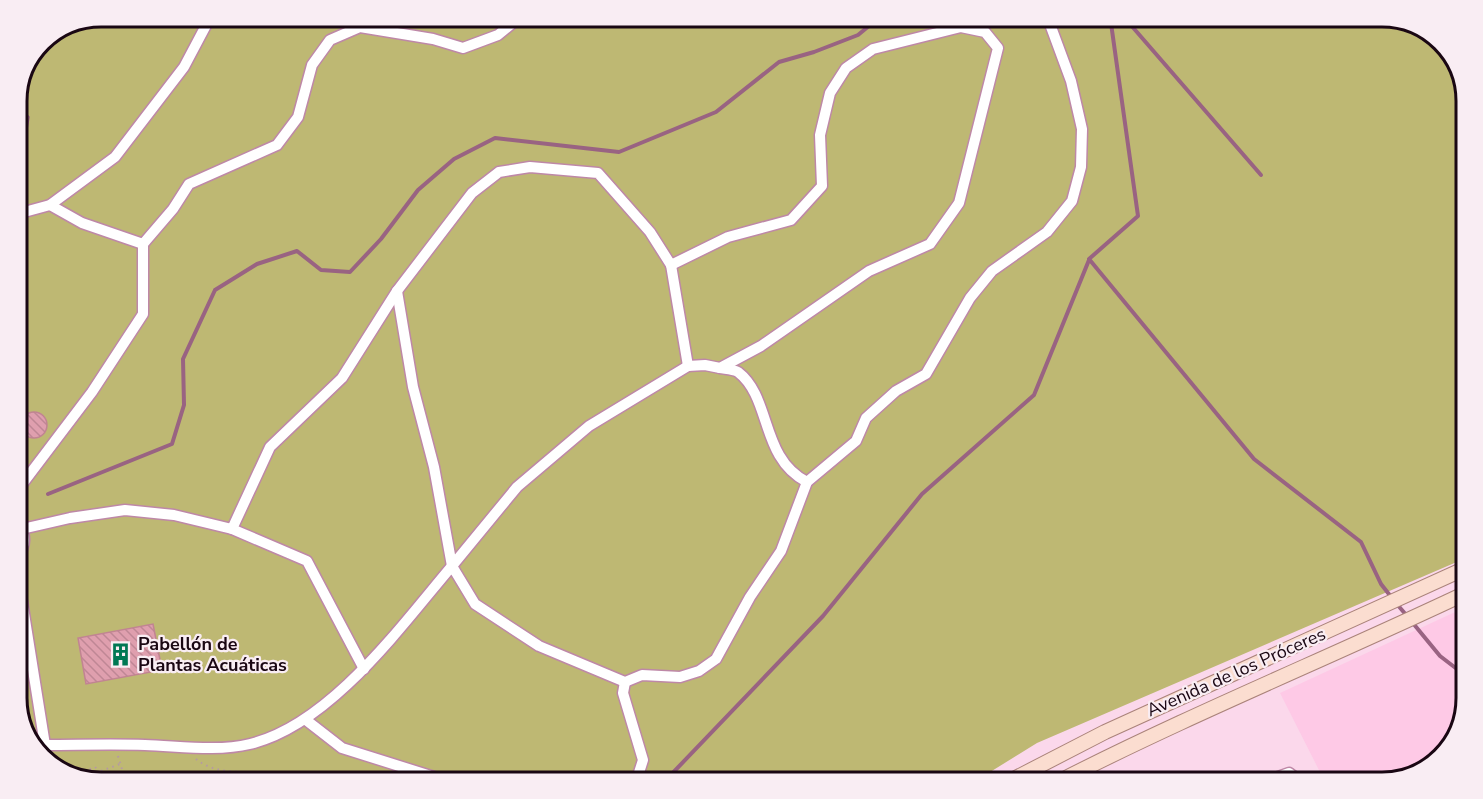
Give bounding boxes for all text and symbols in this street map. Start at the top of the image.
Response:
street label: Avenida de los Próceres [1143,622,1329,722]
place label: Pabellón de Plantas Acuáticas [138,632,287,677]
building icon: Pabellón de Plantas Acuáticas [107,641,133,667]

